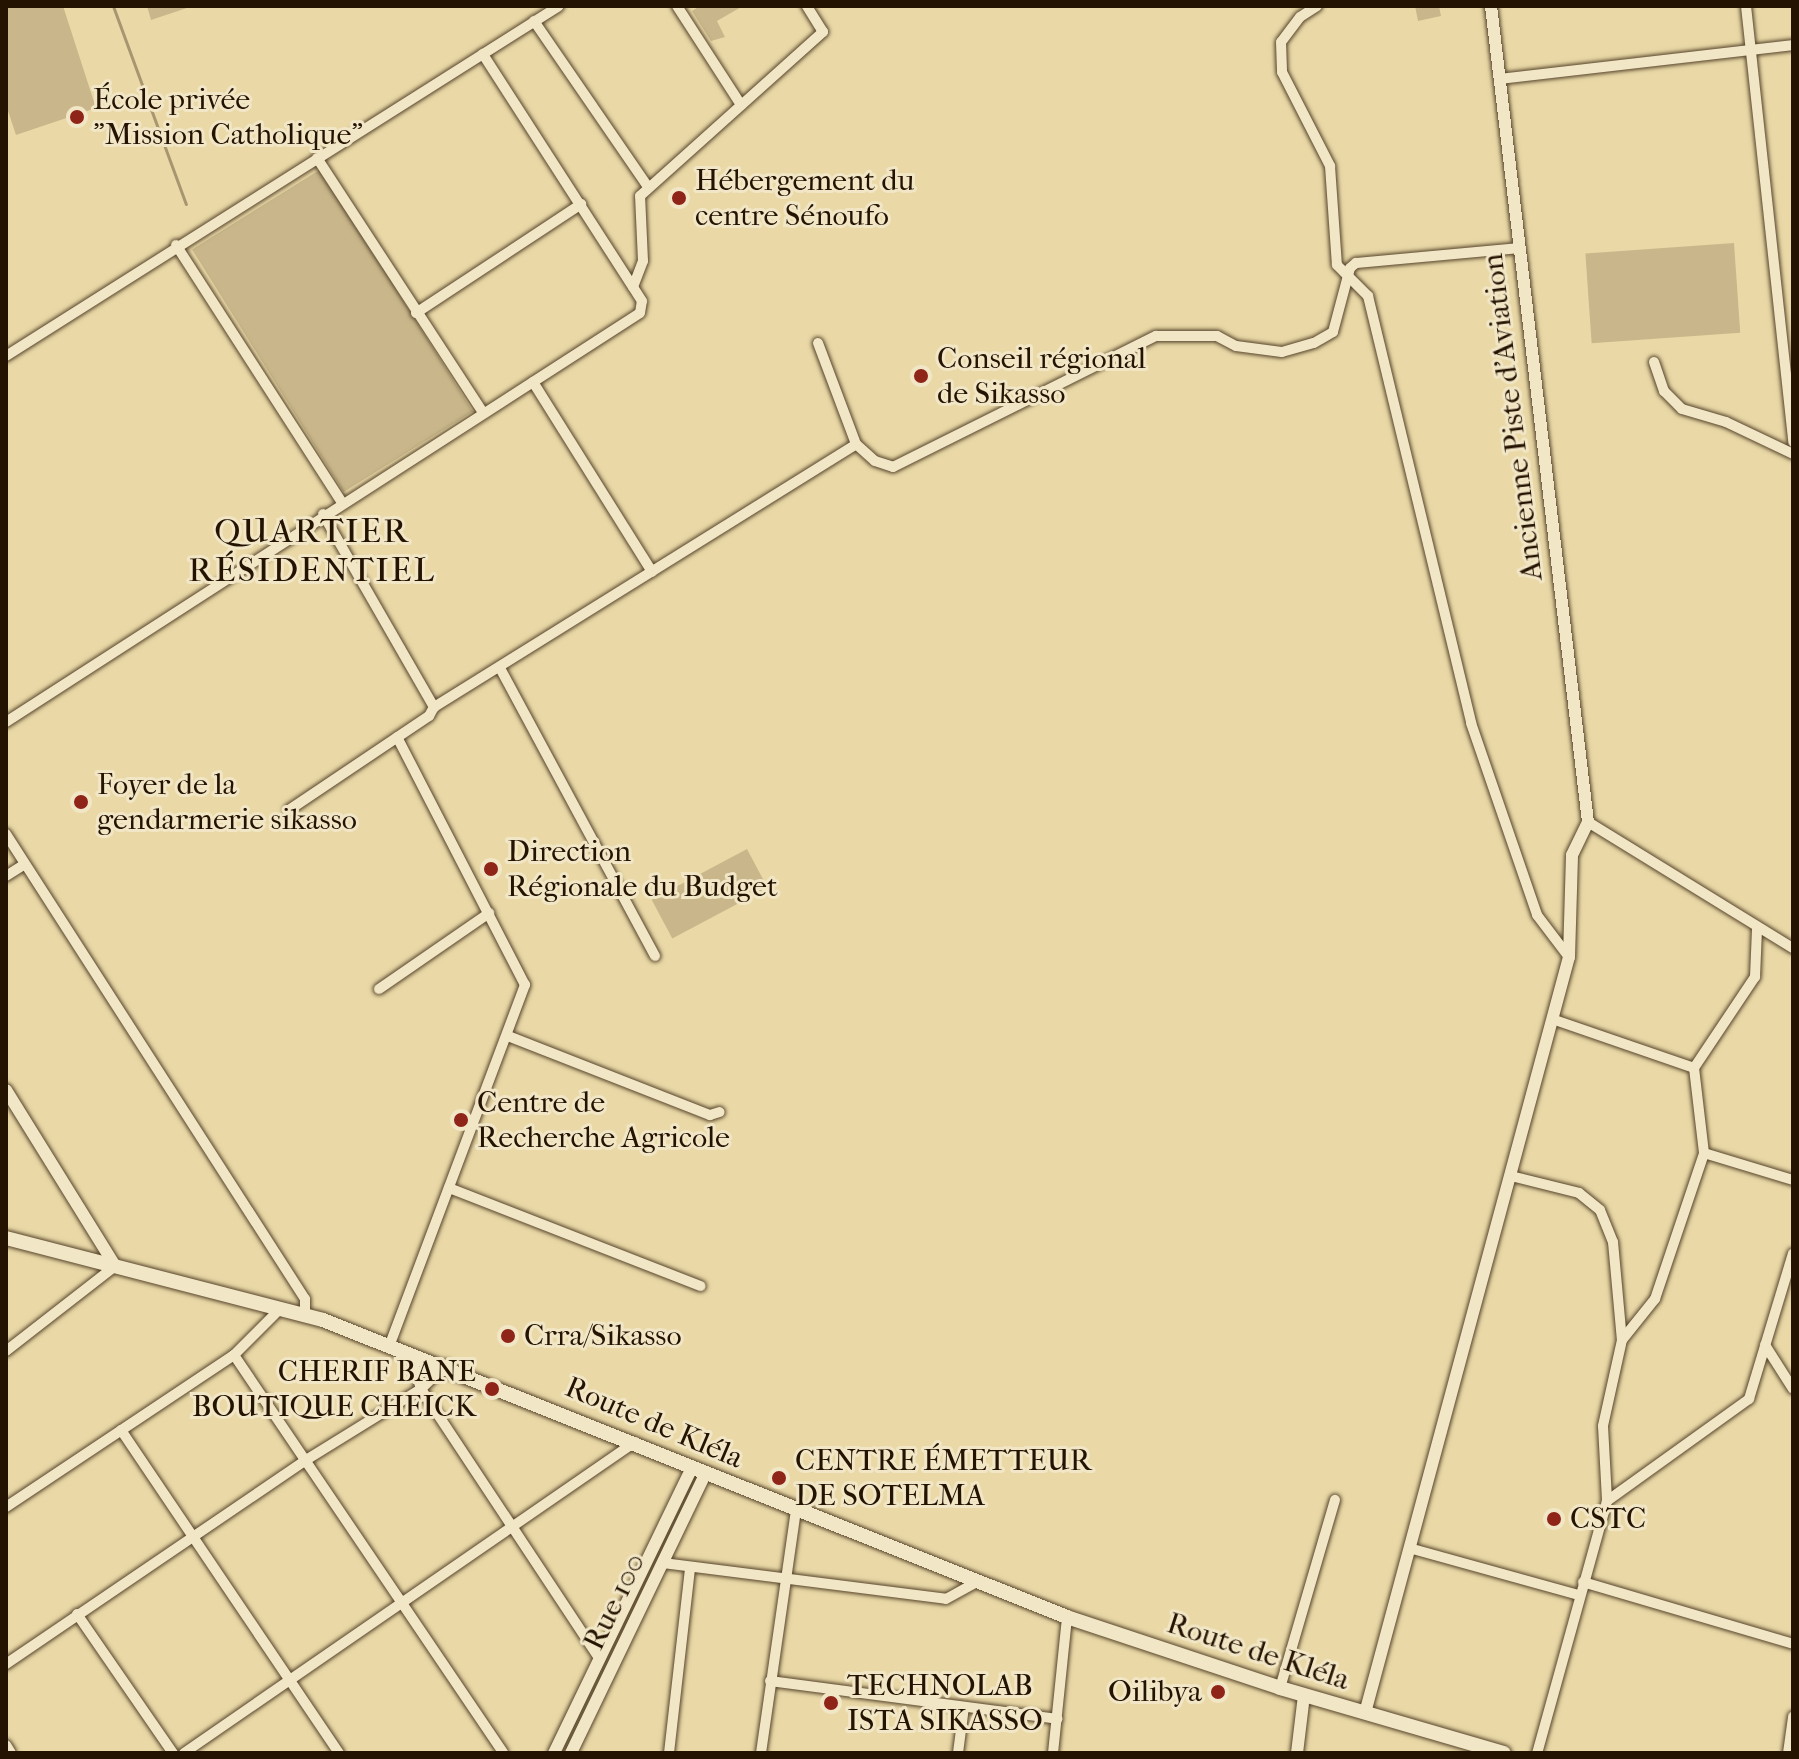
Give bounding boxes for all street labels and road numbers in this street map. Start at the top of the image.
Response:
street label: Ancienne Piste d'Aviation [1475,251,1551,583]
street label: Route de Kléla [560,1369,748,1477]
street label: Rue 100 [576,1548,654,1656]
street label: Route de Kléla [1162,1606,1354,1698]

